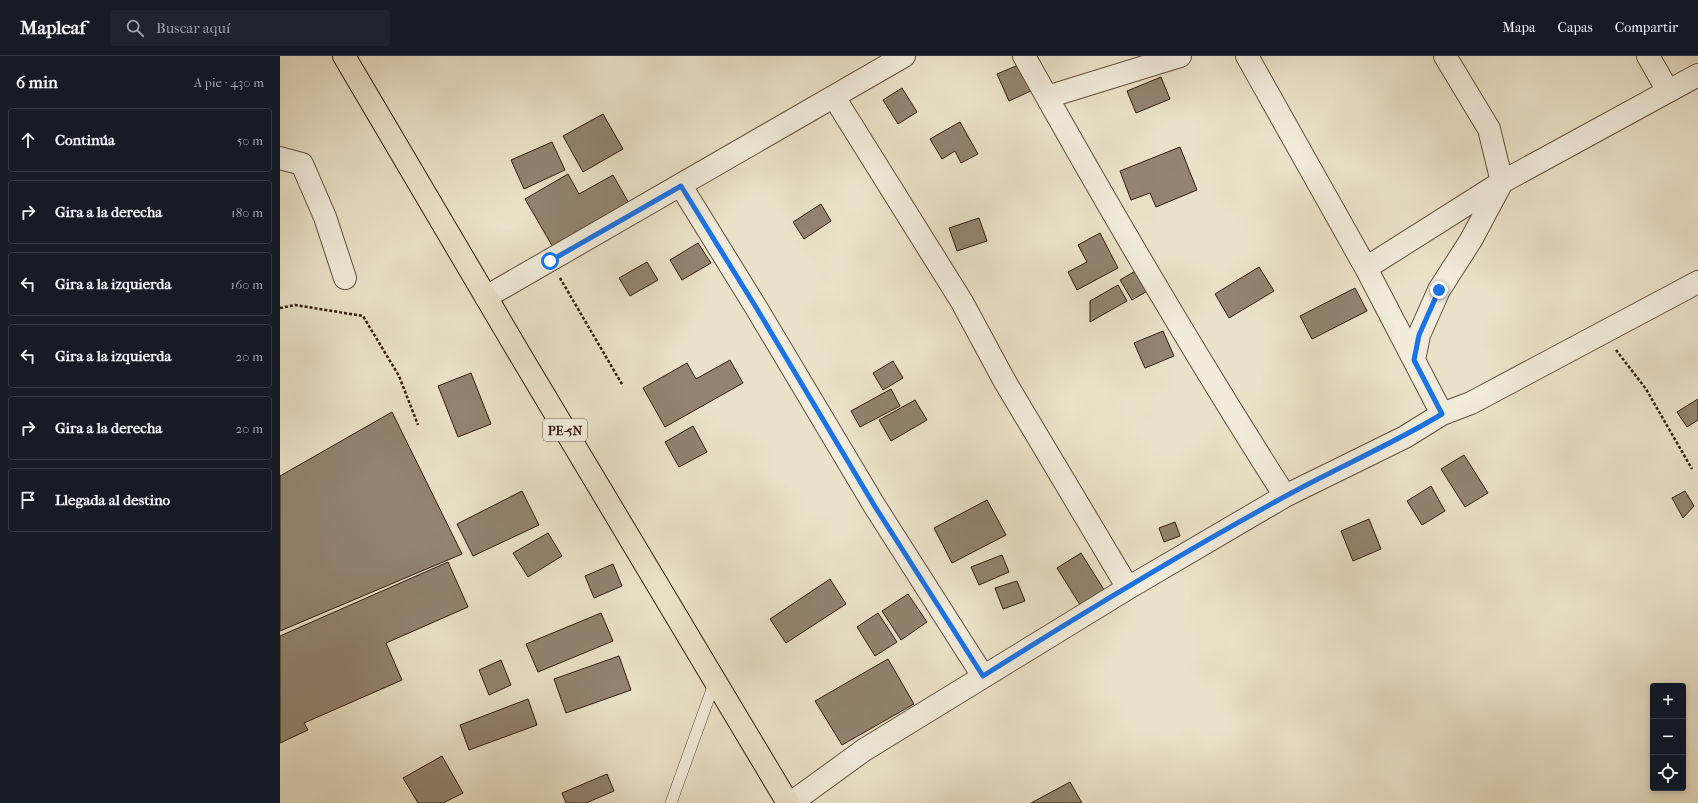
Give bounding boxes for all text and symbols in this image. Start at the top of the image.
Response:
search box [110,10,390,46]
text: Mapleaf [20,17,86,39]
icon: search [124,17,146,39]
text: Buscar aquí [156,19,230,37]
text: Mapa [1502,19,1536,36]
text: Capas [1558,19,1593,36]
text: Compartir [1615,19,1678,36]
text: 6 min [16,72,58,92]
text: A pie · 430 m [194,75,264,90]
icon: ahead [17,129,39,151]
text: Continúa [55,131,115,149]
text: 50 m [237,133,263,148]
icon: right [17,201,39,223]
text: Gira a la derecha [55,203,162,221]
text: 180 m [231,205,263,220]
route start [541,252,559,270]
icon: left [17,273,39,295]
text: Gira a la izquierda [55,275,171,293]
text: 160 m [231,277,263,292]
route end [1430,281,1448,299]
icon: left [17,345,39,367]
text: Gira a la izquierda [55,347,171,365]
text: 20 m [236,349,263,364]
icon: right [17,417,39,439]
text: Gira a la derecha [55,419,162,437]
road number: PE-5N [543,419,587,441]
text: 20 m [236,421,263,436]
icon: arrive [17,489,39,511]
text: Llegada al destino [55,491,170,509]
map controls [1650,683,1686,791]
button: + [1650,683,1686,719]
button: − [1650,719,1686,755]
button: locate [1650,755,1686,791]

